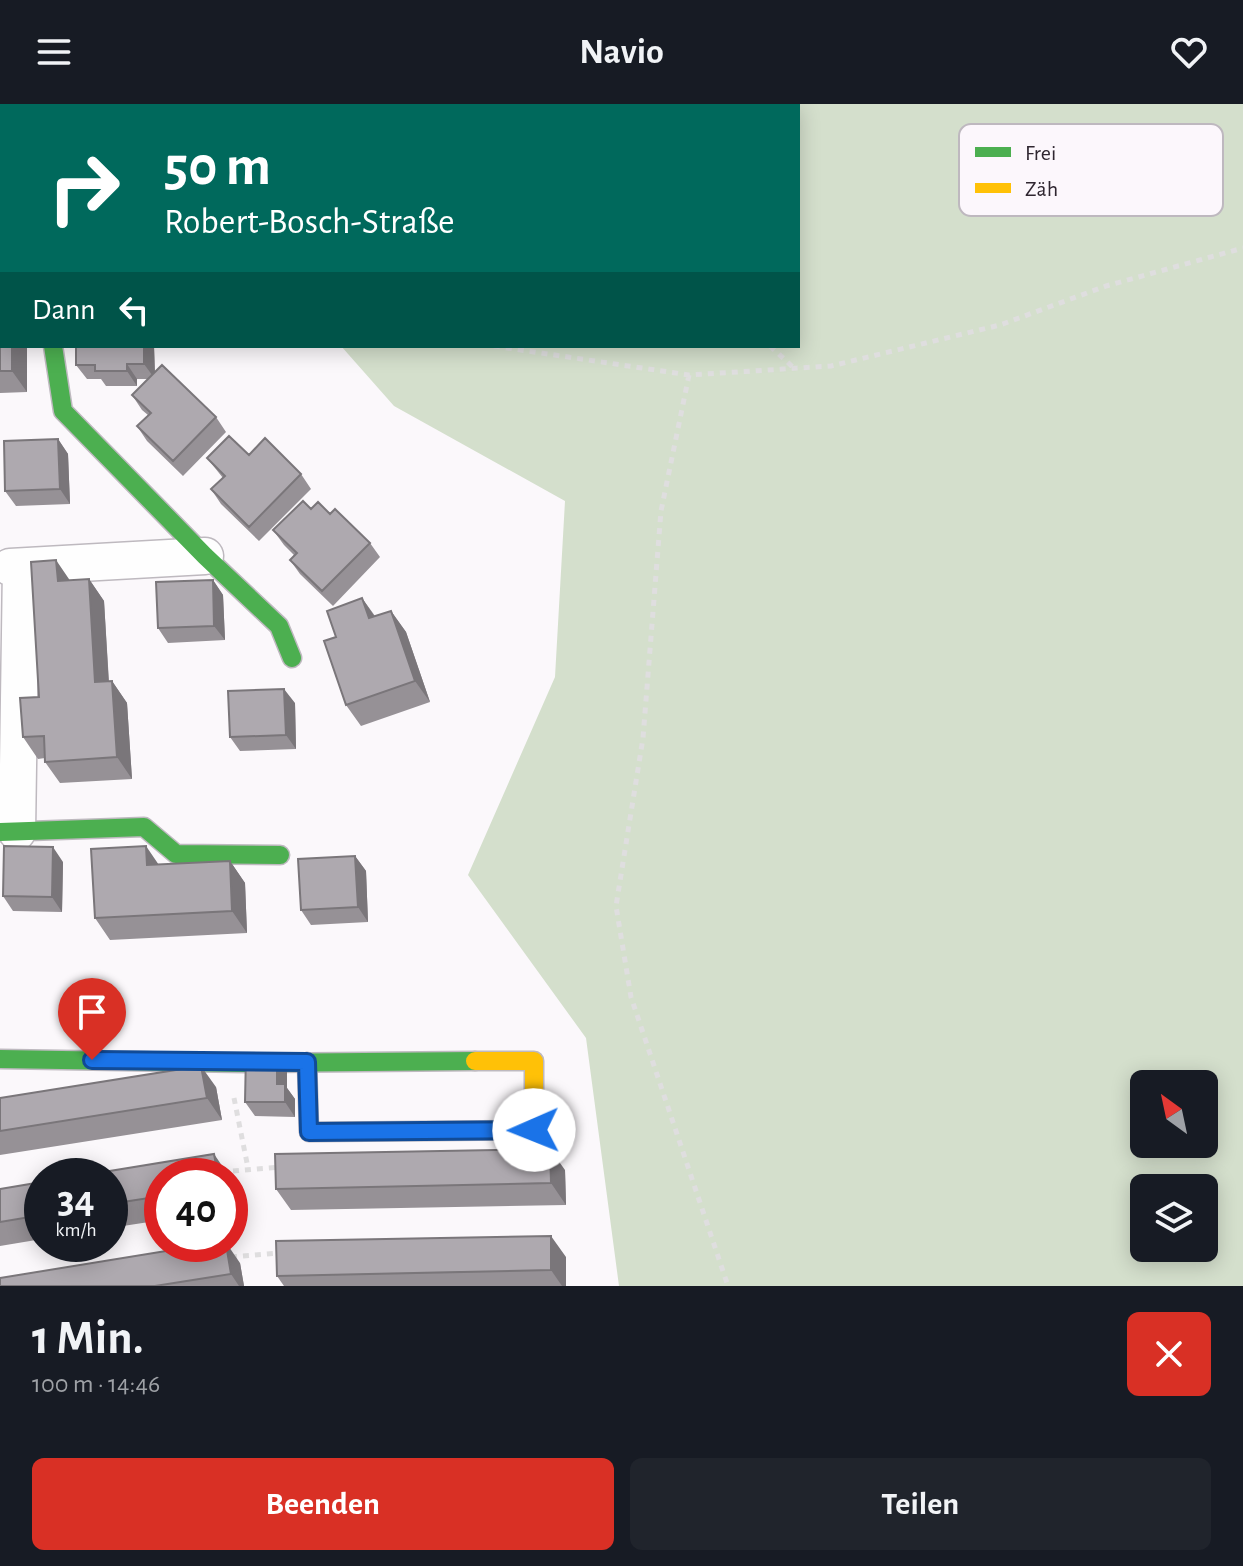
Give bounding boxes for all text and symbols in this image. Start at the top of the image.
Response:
icon: menu [32,30,76,74]
icon: heart [1167,30,1211,74]
text: Navio [579,34,664,70]
legend [959,124,1223,216]
icon: right [32,136,136,240]
text: 50 m [164,139,271,195]
text: Frei [1025,142,1056,164]
text: Zäh [1025,178,1058,200]
text: Robert-Bosch-Straße [164,204,455,240]
icon: left [112,288,156,332]
text: Dann [32,295,96,325]
pin [58,978,126,1060]
icon: arrive [70,990,114,1034]
north arrow [1130,1070,1218,1158]
map controls [1130,1070,1218,1262]
position arrow [492,1088,576,1172]
speed limit sign: 40 [144,1158,248,1262]
button: layers [1130,1174,1218,1262]
text: 34 [57,1180,95,1220]
text: km/h [55,1220,97,1240]
button: close [1127,1312,1211,1396]
text: 1 Min. [32,1315,144,1363]
text: 100 m · 14:46 [32,1371,160,1397]
button: Beenden [32,1458,614,1550]
button: Teilen [630,1458,1211,1550]

